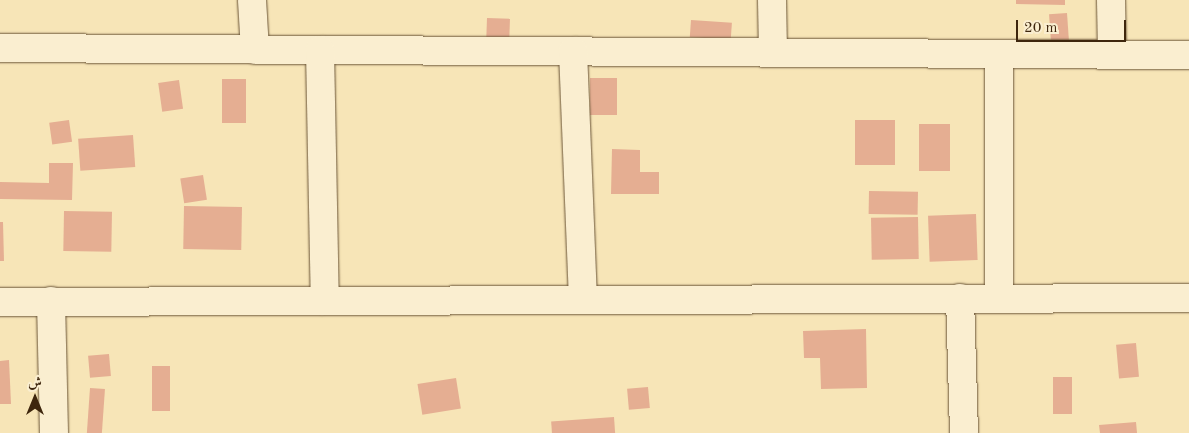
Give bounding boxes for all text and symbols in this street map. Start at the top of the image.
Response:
scale bar [1019,10,1129,42]
text: 20 m [1024,21,1058,36]
north arrow [10,373,60,423]
text: ش [28,376,42,390]

